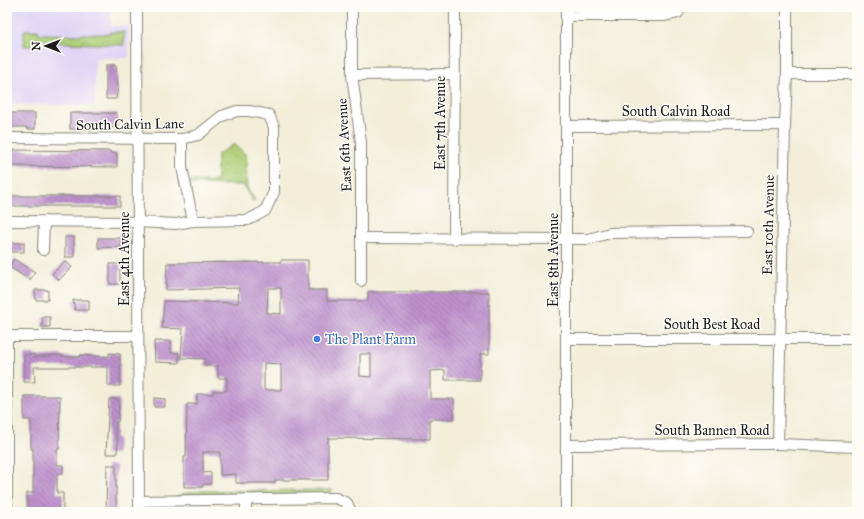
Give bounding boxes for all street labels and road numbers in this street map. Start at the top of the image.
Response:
street label: East 7th Avenue [432,76,449,170]
street label: East 6th Avenue [334,97,355,192]
street label: South Calvin Road [622,103,730,120]
street label: South Calvin Lane [76,115,184,134]
street label: East 10th Avenue [759,174,778,275]
street label: East 4th Avenue [116,212,133,306]
street label: East 8th Avenue [545,213,562,307]
street label: South Best Road [664,316,760,333]
street label: South Bannen Road [655,422,770,439]

